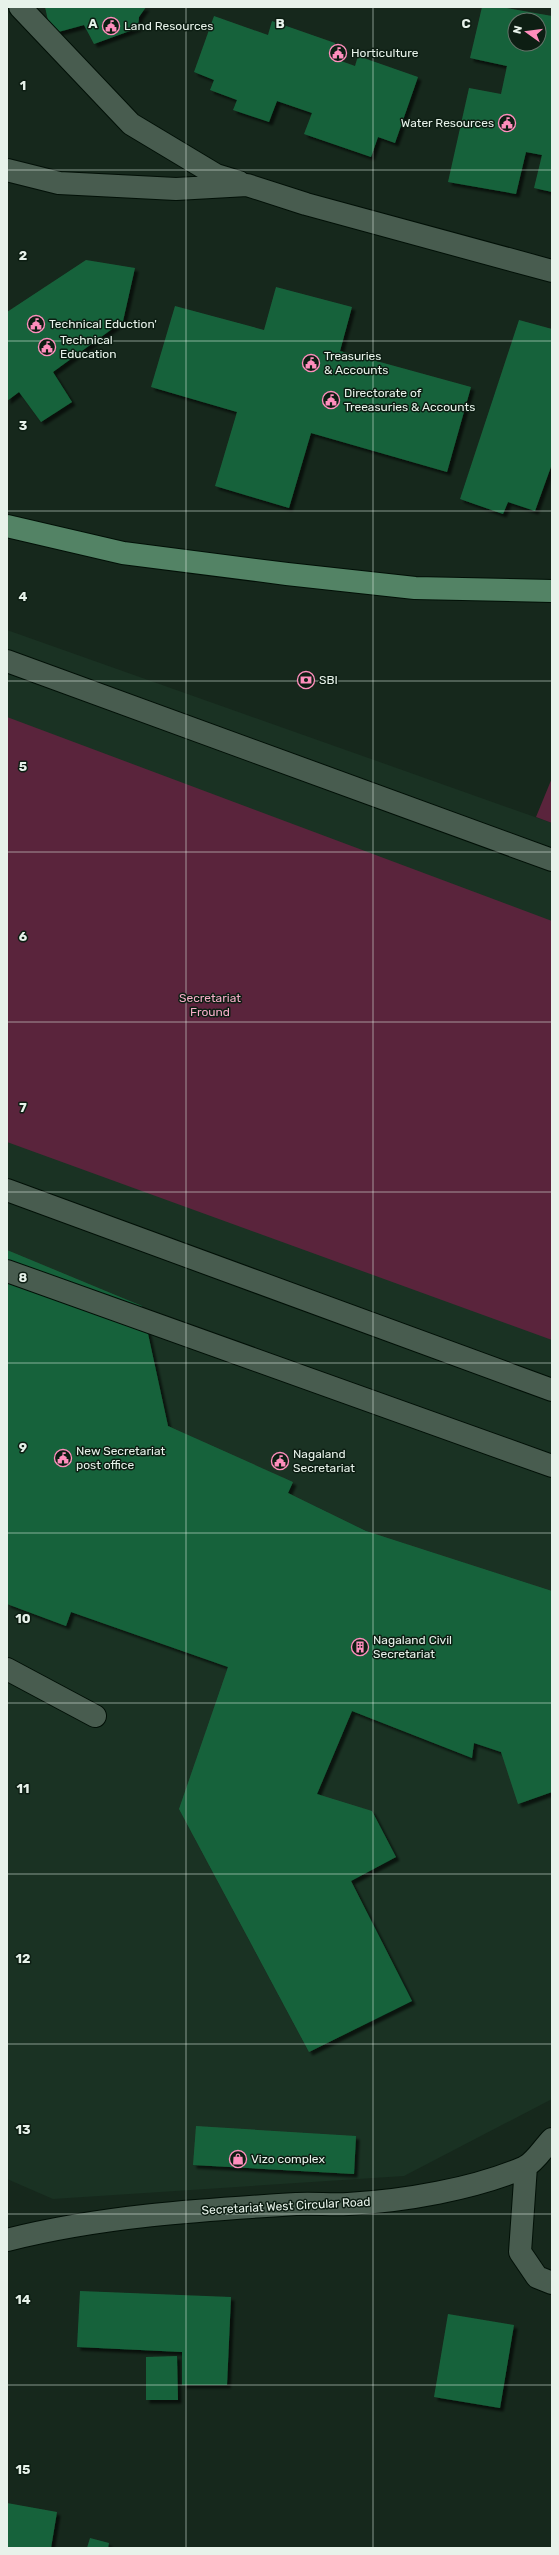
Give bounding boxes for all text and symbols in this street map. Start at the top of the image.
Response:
north arrow [507,12,547,52]
text: A [88,16,98,31]
public building icon: Land Resources [101,16,121,36]
text: B [275,16,285,31]
text: C [461,16,471,31]
place label: Land Resources [124,19,213,33]
text: N [511,24,525,35]
public building icon: Horticulture [328,43,348,63]
place label: Horticulture [351,46,419,60]
text: 1 [20,78,26,93]
public building icon: Water Resources [497,113,517,133]
place label: Water Resources [401,116,494,130]
text: 2 [19,248,27,263]
public building icon: Technical Eduction' [26,314,46,334]
place label: Technical Eduction' [49,317,157,331]
place label: Technical Education [60,333,117,361]
public building icon: Technical Education [37,337,57,357]
place label: Treasuries & Accounts [324,349,388,377]
public building icon: Treasuries & Accounts [301,353,321,373]
place label: Directorate of Treeasuries & Accounts [344,386,475,414]
public building icon: Directorate of Treeasuries & Accounts [321,390,341,410]
text: 3 [19,418,28,433]
text: 4 [19,589,28,604]
bank icon: SBI [296,670,316,690]
place label: SBI [319,673,338,687]
text: 5 [19,759,27,774]
text: 6 [19,929,28,944]
park label: Secretariat Fround [179,991,241,1019]
text: 7 [19,1100,27,1115]
text: 8 [19,1270,28,1285]
text: 9 [19,1440,27,1455]
place label: New Secretariat post office [76,1444,165,1472]
place label: Nagaland Secretariat [293,1447,355,1475]
public building icon: New Secretariat post office [53,1448,73,1468]
public building icon: Nagaland Secretariat [270,1451,290,1471]
text: 10 [15,1611,31,1626]
place label: Nagaland Civil Secretariat [373,1633,452,1661]
building icon: Nagaland Civil Secretariat [350,1637,370,1657]
text: 11 [17,1781,29,1796]
text: 12 [16,1951,30,1966]
text: 13 [15,2122,31,2137]
shop icon: Vizo complex [228,2149,248,2169]
place label: Vizo complex [251,2152,325,2166]
street label: Secretariat West Circular Road [201,2195,371,2217]
text: 14 [15,2292,31,2307]
text: 15 [16,2462,30,2477]

